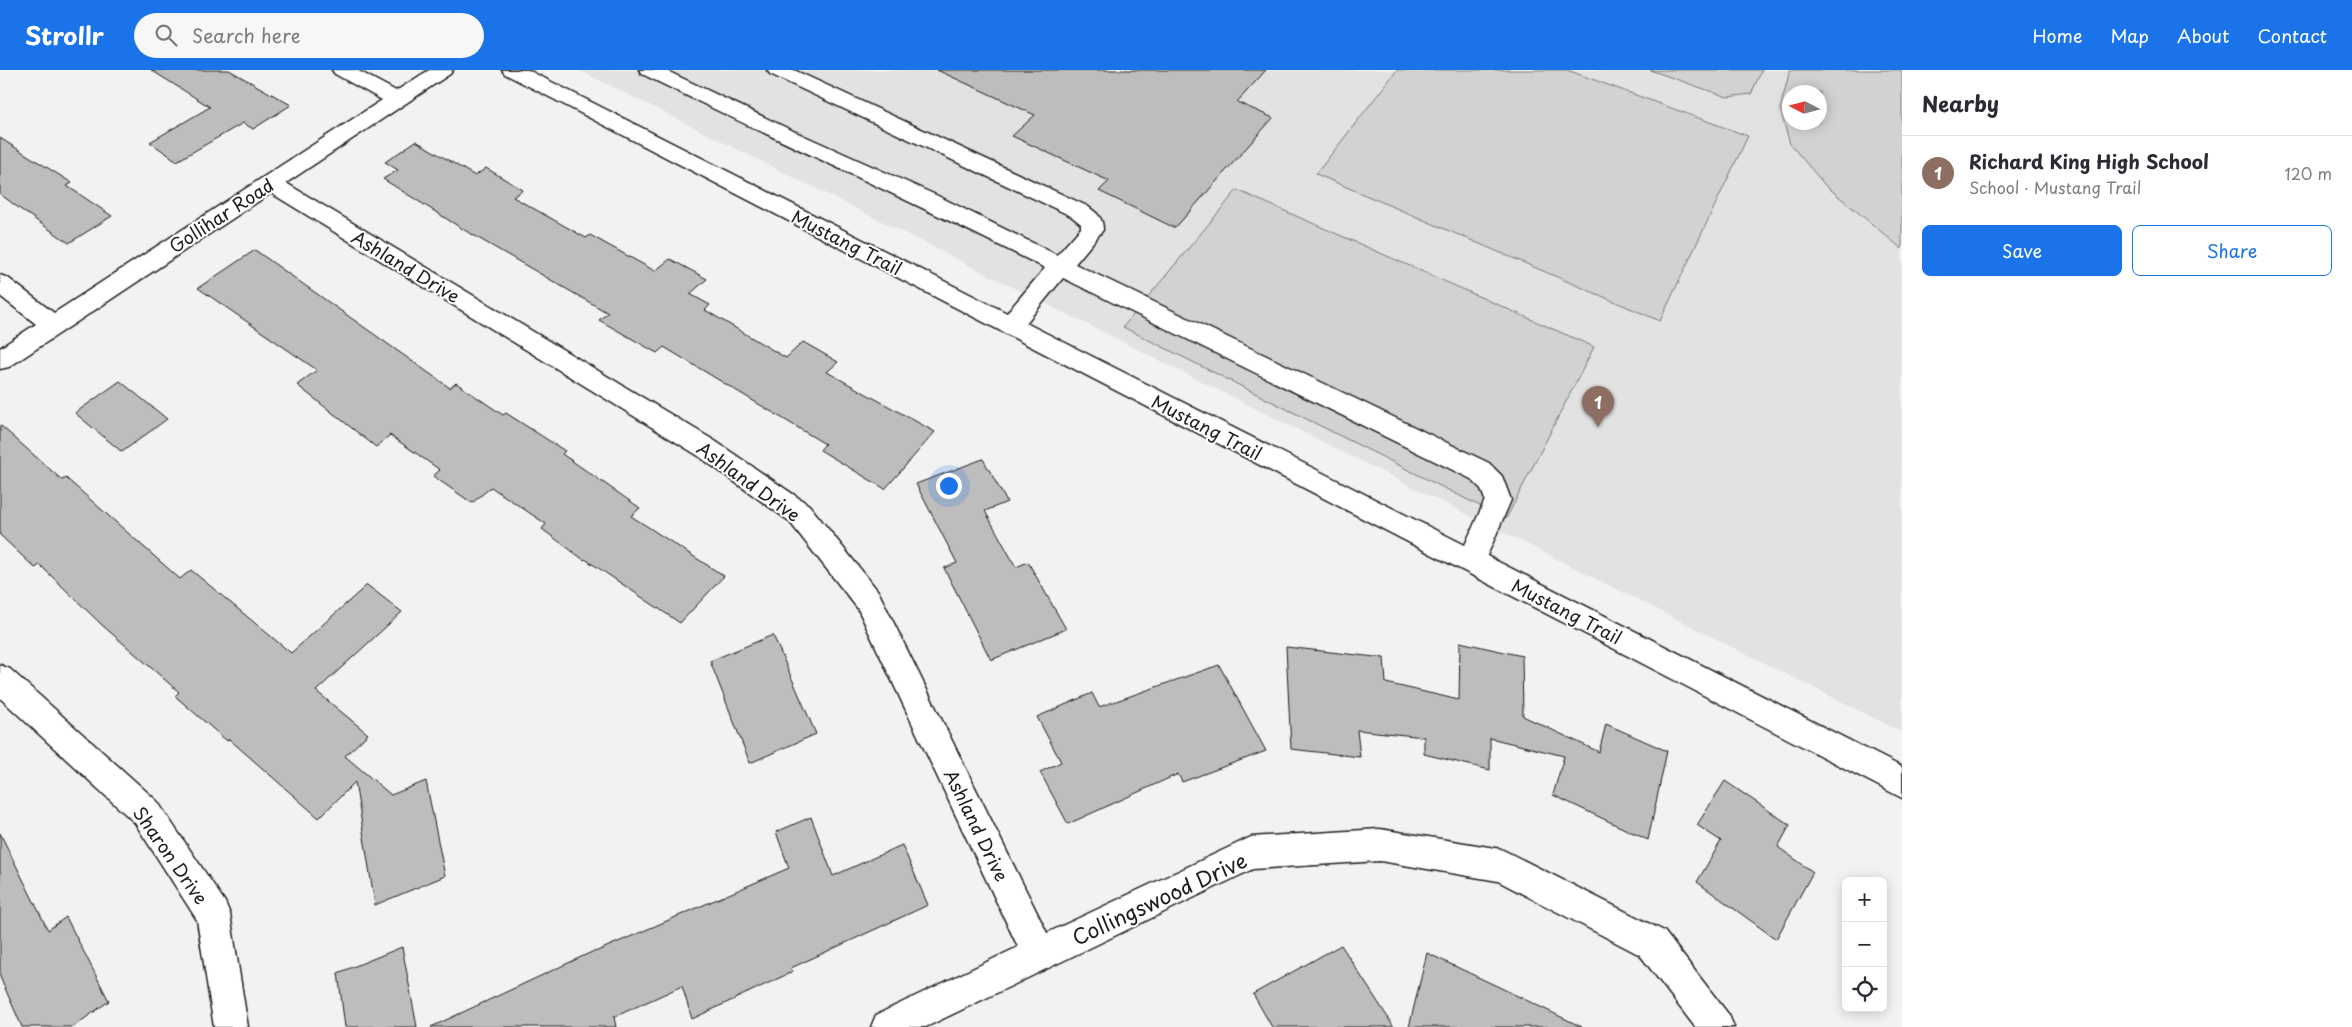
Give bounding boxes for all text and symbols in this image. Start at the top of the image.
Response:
search box [134,13,484,58]
text: Strollr [25,17,104,53]
icon: search [152,21,180,49]
text: Search here [192,21,301,49]
text: Home [2032,22,2082,49]
text: Map [2110,22,2149,49]
text: About [2177,22,2229,49]
text: Contact [2257,22,2327,49]
north arrow [1782,85,1827,130]
text: Nearby [1922,87,1999,119]
text: Richard King High School [1969,147,2209,175]
text: 1 [1934,161,1942,185]
text: 120 m [2285,161,2332,185]
street label: Gollihar Road [163,171,279,259]
text: School · Mustang Trail [1969,175,2141,199]
street label: Mustang Trail [787,203,907,281]
street label: Ashland Drive [347,223,465,309]
button: Save [1922,225,2122,276]
button: Share [2132,225,2332,276]
pin: 1 [1582,386,1614,427]
street label: Mustang Trail [1147,388,1267,466]
street label: Ashland Drive [692,434,806,528]
your location [936,473,962,499]
street label: Mustang Trail [1507,572,1627,650]
street label: Ashland Drive [938,764,1016,886]
street label: Sharon Drive [127,800,215,910]
street label: Collingswood Drive [1066,843,1252,953]
map controls [1842,877,1887,1012]
button: + [1842,877,1887,922]
button: − [1842,922,1887,967]
button: locate [1842,967,1887,1012]

